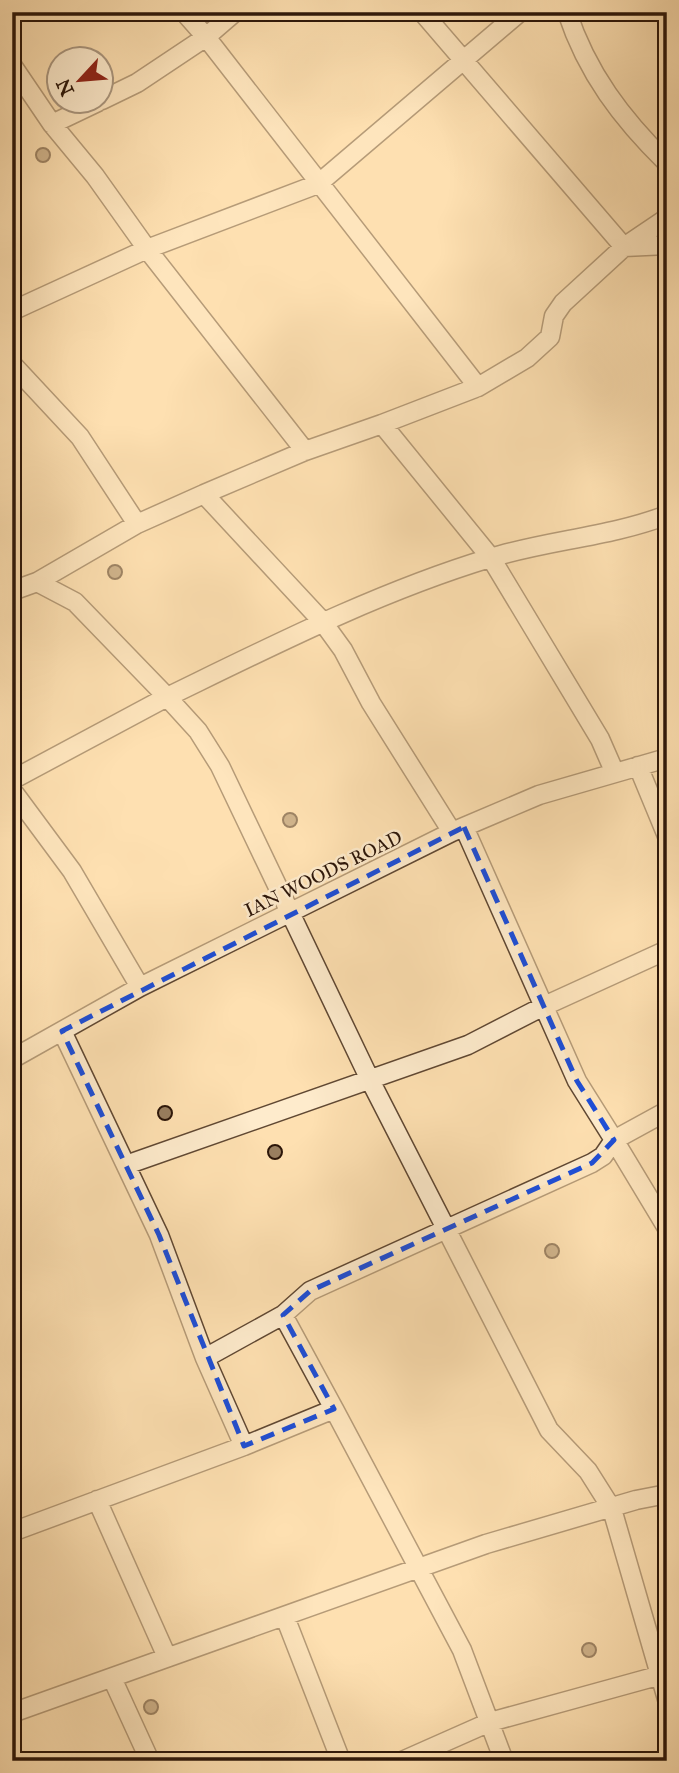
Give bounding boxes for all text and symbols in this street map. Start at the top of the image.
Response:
north arrow [46,46,116,116]
text: N [51,75,79,100]
street label: IAN WOODS ROAD [241,825,406,922]

